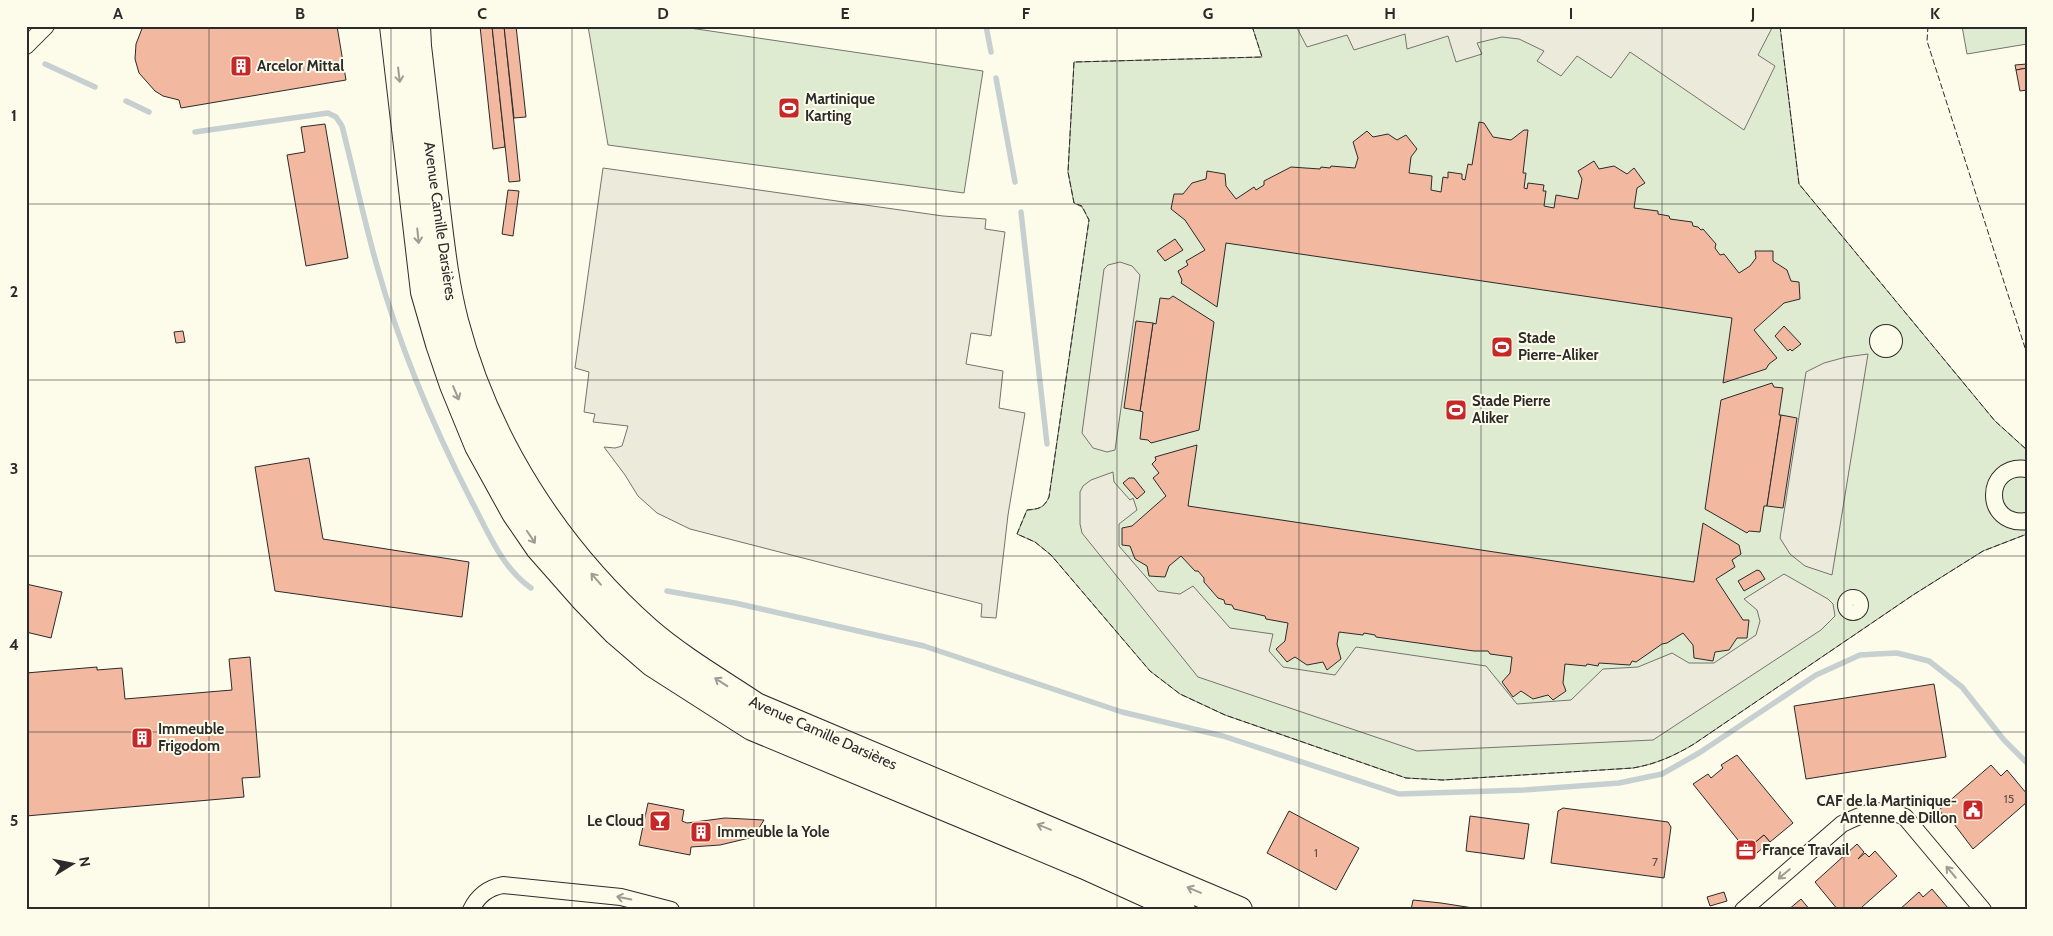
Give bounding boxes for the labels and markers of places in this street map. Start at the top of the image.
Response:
building icon: Arcelor Mittal [229,54,253,78]
place label: Arcelor Mittal [257,57,344,75]
place label: Martinique Karting [805,90,875,125]
sports icon: Martinique Karting [777,96,801,120]
place label: Stade Pierre-Aliker [1518,329,1598,364]
sports icon: Stade Pierre-Aliker [1490,335,1514,359]
place label: Stade Pierre Aliker [1472,392,1551,427]
sports icon: Stade Pierre Aliker [1444,398,1468,422]
place label: Immeuble Frigodom [158,720,225,755]
building icon: Immeuble Frigodom [130,726,154,750]
place label: CAF de la Martinique- Antenne de Dillon [1816,792,1957,827]
public building icon: CAF de la Martinique- Antenne de Dillon [1961,798,1985,822]
bar icon: Le Cloud [648,809,672,833]
place label: Le Cloud [587,812,644,830]
building icon: Immeuble la Yole [689,820,713,844]
place label: Immeuble la Yole [717,823,830,841]
office icon: France Travail [1734,838,1758,862]
place label: France Travail [1762,841,1849,859]

